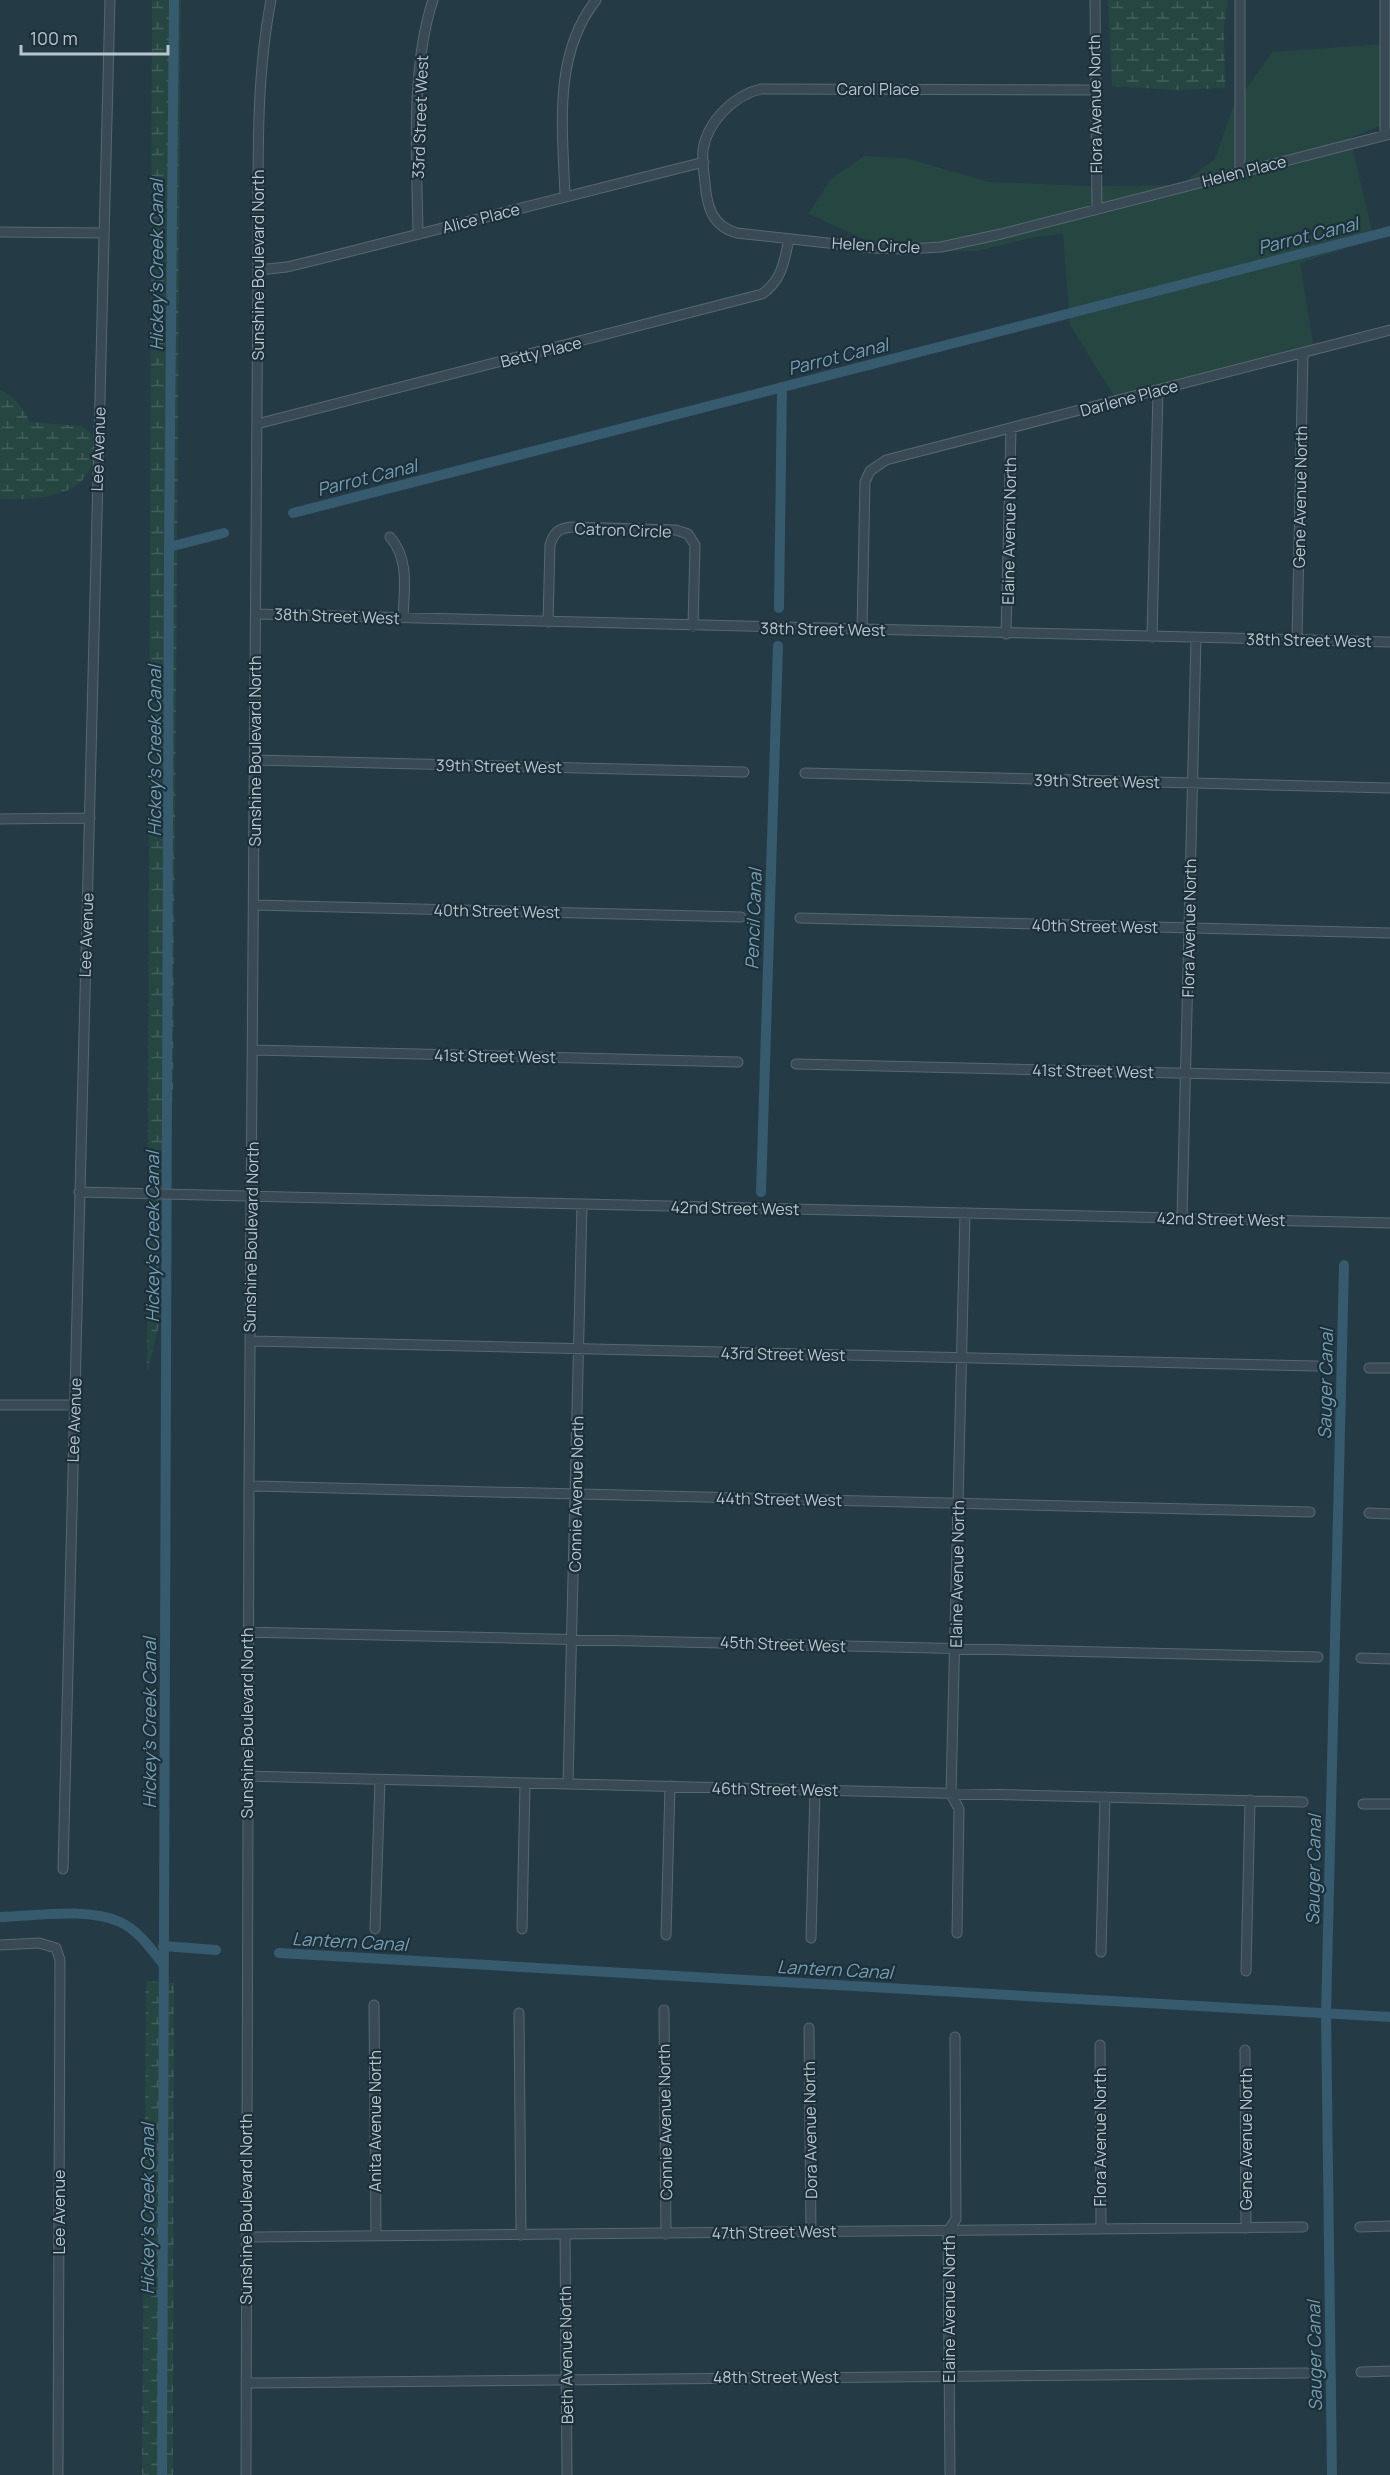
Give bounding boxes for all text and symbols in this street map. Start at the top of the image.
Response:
scale bar [21,18,168,56]
text: 100 m [30,26,78,50]
street label: Flora Avenue North [1083,34,1107,174]
street label: 33rd Street West [407,54,433,180]
street label: Carol Place [837,78,919,100]
street label: Helen Place [1200,150,1288,192]
street label: Sunshine Boulevard North [247,170,269,360]
water label: Hickey's Creek Canal [144,177,168,351]
street label: Alice Place [440,198,522,238]
water label: Parrot Canal [1255,210,1363,259]
street label: Helen Circle [831,232,921,258]
street label: Betty Place [498,331,584,373]
water label: Parrot Canal [785,331,893,380]
street label: Darlene Place [1078,374,1180,422]
street label: Lee Avenue [86,406,110,492]
street label: Gene Avenue North [1288,426,1312,568]
water label: Parrot Canal [314,452,422,501]
street label: Elaine Avenue North [997,457,1021,605]
street label: Catron Circle [574,517,672,543]
street label: 38th Street West [274,603,400,629]
street label: 38th Street West [760,617,886,641]
street label: 38th Street West [1246,628,1372,652]
street label: Sunshine Boulevard North [244,656,266,846]
water label: Hickey's Creek Canal [142,663,166,837]
street label: 39th Street West [436,754,562,778]
street label: 39th Street West [1034,769,1160,793]
street label: Flora Avenue North [1177,858,1201,998]
water label: Pencil Canal [739,865,767,970]
street label: Lee Avenue [74,892,98,978]
street label: 40th Street West [433,899,561,923]
street label: 40th Street West [1031,914,1159,938]
street label: 41st Street West [434,1044,556,1068]
street label: 41st Street West [1032,1059,1154,1083]
street label: Sunshine Boulevard North [238,1141,264,1333]
water label: Hickey's Creek Canal [140,1149,164,1323]
street label: 42nd Street West [670,1196,800,1220]
street label: 42nd Street West [1156,1207,1286,1231]
water label: Sauger Canal [1312,1326,1338,1440]
street label: 43rd Street West [720,1342,846,1366]
street label: Lee Avenue [62,1377,86,1463]
street label: Connie Avenue North [564,1416,588,1572]
street label: 44th Street West [716,1487,842,1511]
street label: Elaine Avenue North [945,1500,969,1648]
street label: Sunshine Boulevard North [236,1628,258,1818]
street label: 45th Street West [720,1631,846,1657]
water label: Hickey's Creek Canal [137,1635,161,1809]
street label: 46th Street West [711,1777,839,1801]
water label: Sauger Canal [1300,1812,1326,1926]
water label: Lantern Canal [292,1926,411,1956]
water label: Lantern Canal [777,1954,896,1984]
street label: Connie Avenue North [653,2044,677,2200]
street label: Anita Avenue North [364,2050,386,2192]
street label: Dora Avenue North [798,2061,822,2199]
street label: Flora Avenue North [1089,2068,1111,2206]
street label: Gene Avenue North [1235,2068,1257,2210]
street label: Sunshine Boulevard North [235,2114,257,2304]
water label: Hickey's Creek Canal [135,2121,159,2295]
street label: Lee Avenue [48,2170,70,2254]
street label: 47th Street West [711,2220,837,2244]
street label: Elaine Avenue North [938,2235,960,2383]
street label: Beth Avenue North [554,2286,578,2424]
water label: Sauger Canal [1301,2298,1327,2412]
street label: 48th Street West [713,2366,839,2388]

